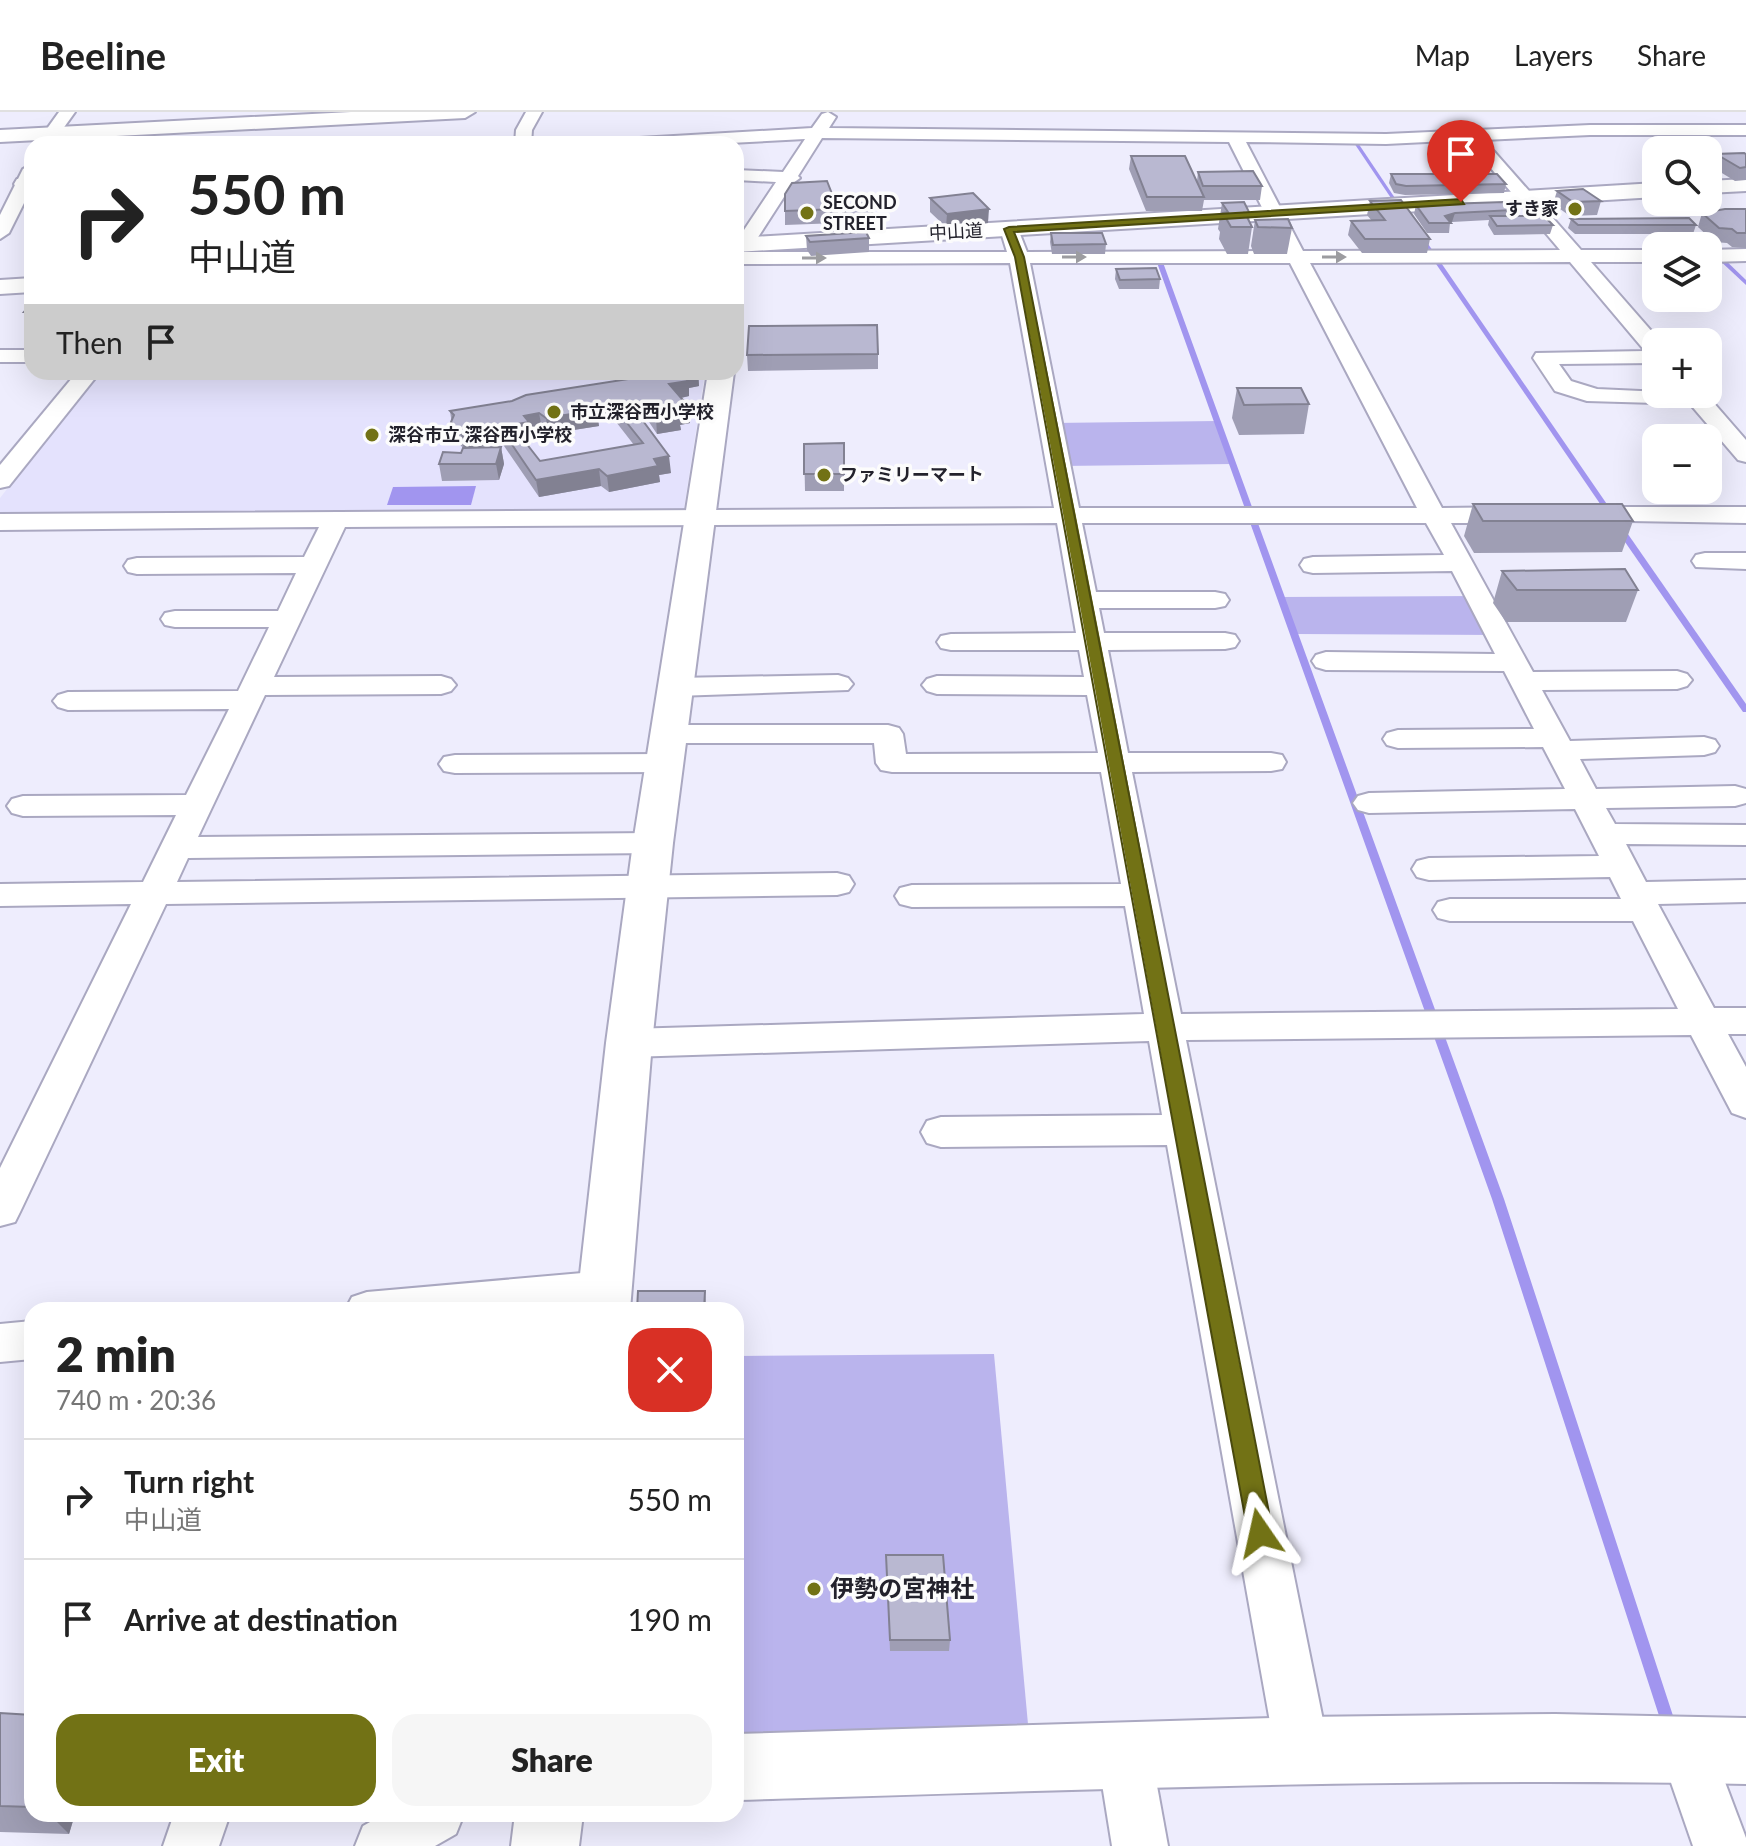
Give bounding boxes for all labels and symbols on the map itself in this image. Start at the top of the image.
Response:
pin [1427,120,1495,202]
place label: SECOND STREET [823,191,897,234]
place label: すき家 [1505,197,1559,219]
marker: すき家 [1566,200,1584,218]
marker: SECOND STREET [798,204,816,222]
street label: 中山道 [928,219,983,243]
one-way arrow [1062,251,1087,263]
one-way arrow [1322,251,1347,263]
one-way arrow [802,252,827,264]
place label: 市立深谷西小学校 [570,400,714,422]
marker: 市立深谷西小学校 [545,403,563,421]
place label: 深谷市立 深谷西小学校 [388,423,572,445]
marker: 深谷市立 深谷西小学校 [363,426,381,444]
place label: ファミリーマート [840,463,984,485]
marker: ファミリーマート [815,466,833,484]
position arrow [1218,1491,1302,1575]
place label: 伊勢の宮神社 [830,1573,974,1602]
marker: 伊勢の宮神社 [805,1580,823,1598]

